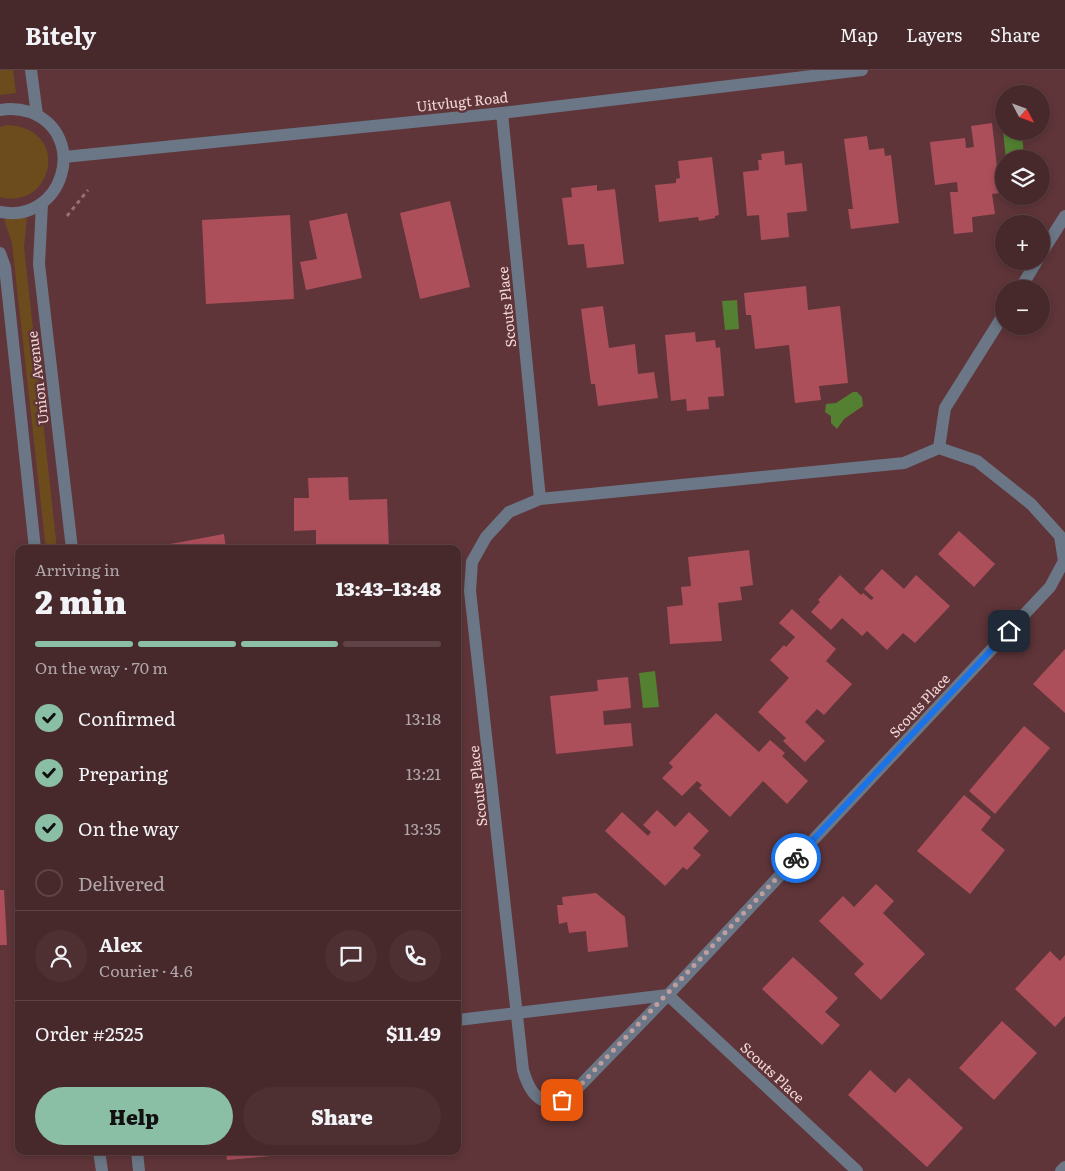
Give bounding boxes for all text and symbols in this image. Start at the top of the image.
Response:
text: Bitely [25,17,96,52]
text: Map [840,21,878,48]
text: Layers [906,21,962,48]
text: Share [990,21,1040,48]
north arrow [995,85,1050,140]
map controls [995,85,1050,335]
street label: Uitvlugt Road [415,86,509,116]
button: layers [995,150,1050,205]
button: + [995,215,1050,270]
street label: Scouts Place [492,266,520,348]
button: − [995,280,1050,335]
street label: Union Avenue [21,330,53,426]
text: Arriving in [35,557,120,581]
text: 13:43–13:48 [336,574,441,602]
text: 2 min [35,576,127,624]
pin [988,610,1030,652]
icon: home [995,617,1023,645]
text: On the way · 70 m [35,655,168,679]
street label: Scouts Place [884,669,954,741]
icon: check [35,704,63,732]
text: Confirmed [78,704,176,732]
text: 13:18 [405,706,441,730]
street label: Scouts Place [463,745,491,827]
icon: check [35,759,63,787]
text: Preparing [78,759,168,787]
text: 13:21 [406,761,441,785]
icon: check [35,814,63,842]
text: On the way [78,814,179,842]
text: 13:35 [404,816,441,840]
courier [771,833,821,883]
icon: bike [782,844,810,872]
text: Delivered [78,869,165,897]
button: person [35,930,87,982]
text: Alex [99,930,142,958]
button: chat [325,930,377,982]
button: phone [389,930,441,982]
text: Courier · 4.6 [99,958,193,982]
text: Order #2525 [35,1019,143,1047]
text: $11.49 [386,1019,441,1047]
street label: Scouts Place [737,1037,809,1107]
pin [541,1079,583,1121]
icon: bag [548,1086,576,1114]
button: Help [35,1087,233,1145]
button: Share [243,1087,441,1145]

